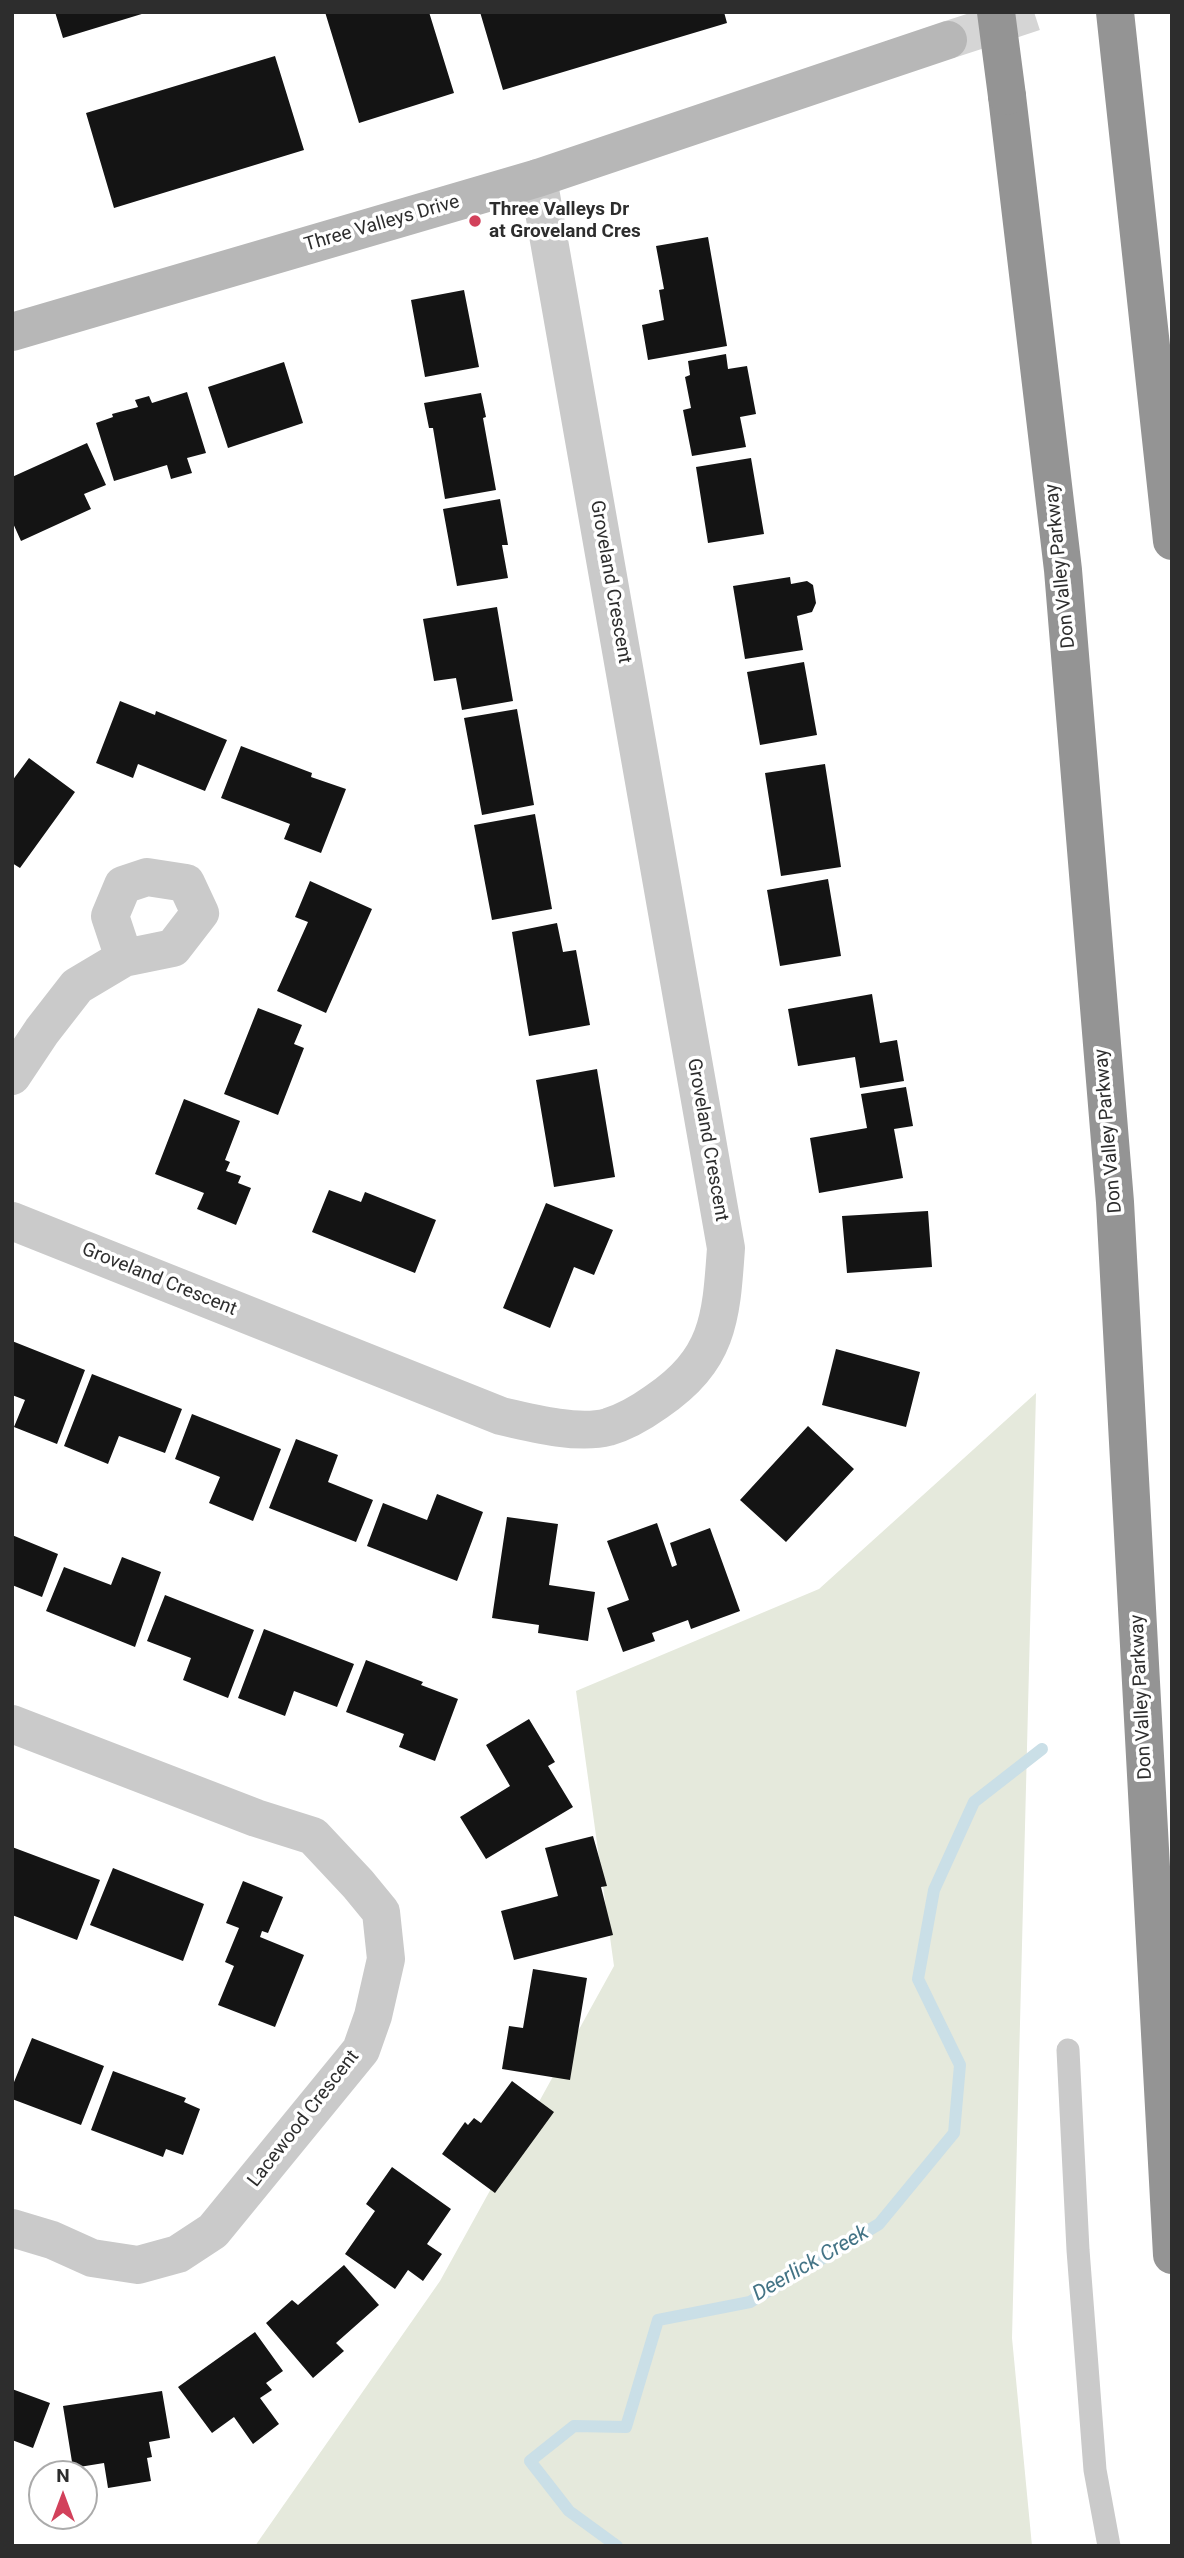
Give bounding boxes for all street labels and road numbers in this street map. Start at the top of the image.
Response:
street label: Three Valleys Drive [302,191,462,257]
street label: Don Valley Parkway [1041,483,1081,649]
street label: Groveland Crescent [584,499,636,665]
street label: Don Valley Parkway [1090,1048,1128,1214]
street label: Groveland Crescent [681,1057,733,1223]
street label: Groveland Crescent [78,1238,240,1322]
street label: Don Valley Parkway [1126,1614,1158,1780]
street label: Lacewood Crescent [244,2046,364,2192]

